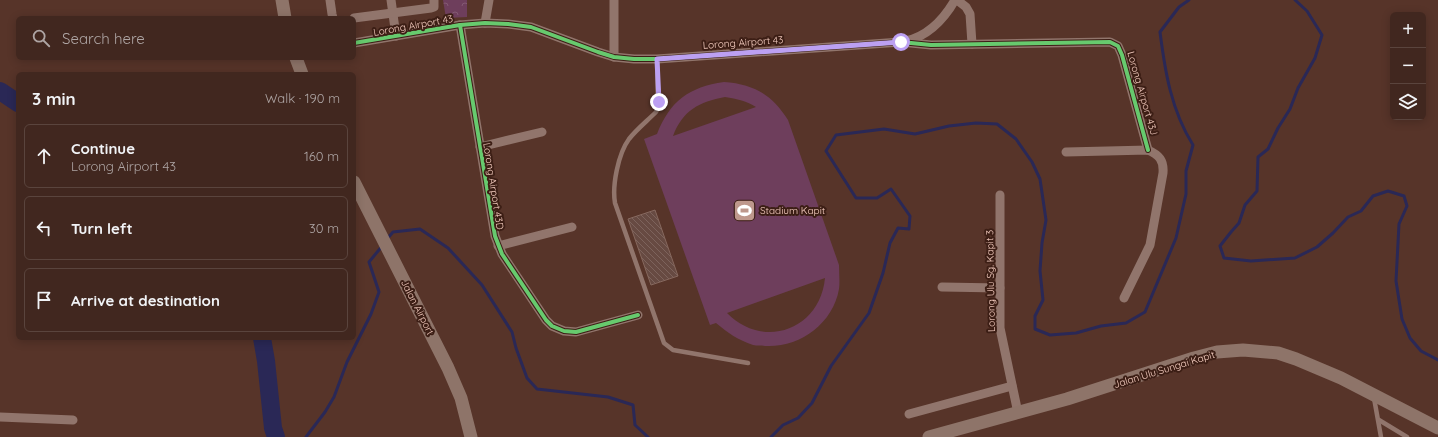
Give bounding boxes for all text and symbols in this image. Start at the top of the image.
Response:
street label: Lorong Airport 43 [372,12,454,39]
map controls [1390,12,1426,120]
button: + [1390,12,1426,48]
search box [16,16,356,60]
icon: search [30,27,52,49]
text: Search here [62,29,145,48]
street label: Lorong Airport 43 [702,33,784,52]
route start [892,33,910,51]
button: − [1390,48,1426,84]
street label: Lorong Airport 43J [1124,50,1161,137]
button: layers [1390,84,1426,120]
text: 3 min [32,88,76,109]
text: Walk · 190 m [265,90,340,106]
route end [650,93,668,111]
text: Continue [71,139,135,158]
street label: Lorong Airport 43D [480,142,507,231]
icon: ahead [33,145,55,167]
text: 160 m [304,148,339,164]
text: Lorong Airport 43 [71,158,176,174]
sports icon: Stadium Kapit [732,197,758,223]
place label: Stadium Kapit [760,204,826,217]
icon: left [33,217,55,239]
text: Turn left [71,219,133,238]
text: 30 m [309,220,339,236]
street label: Lorong Ulu Sg. Kapit 3 [983,230,998,332]
street label: Jalan Airport [398,277,437,338]
icon: arrive [33,289,55,311]
text: Arrive at destination [71,291,220,310]
street label: Jalan Ulu Sungai Kapit [1112,348,1217,391]

